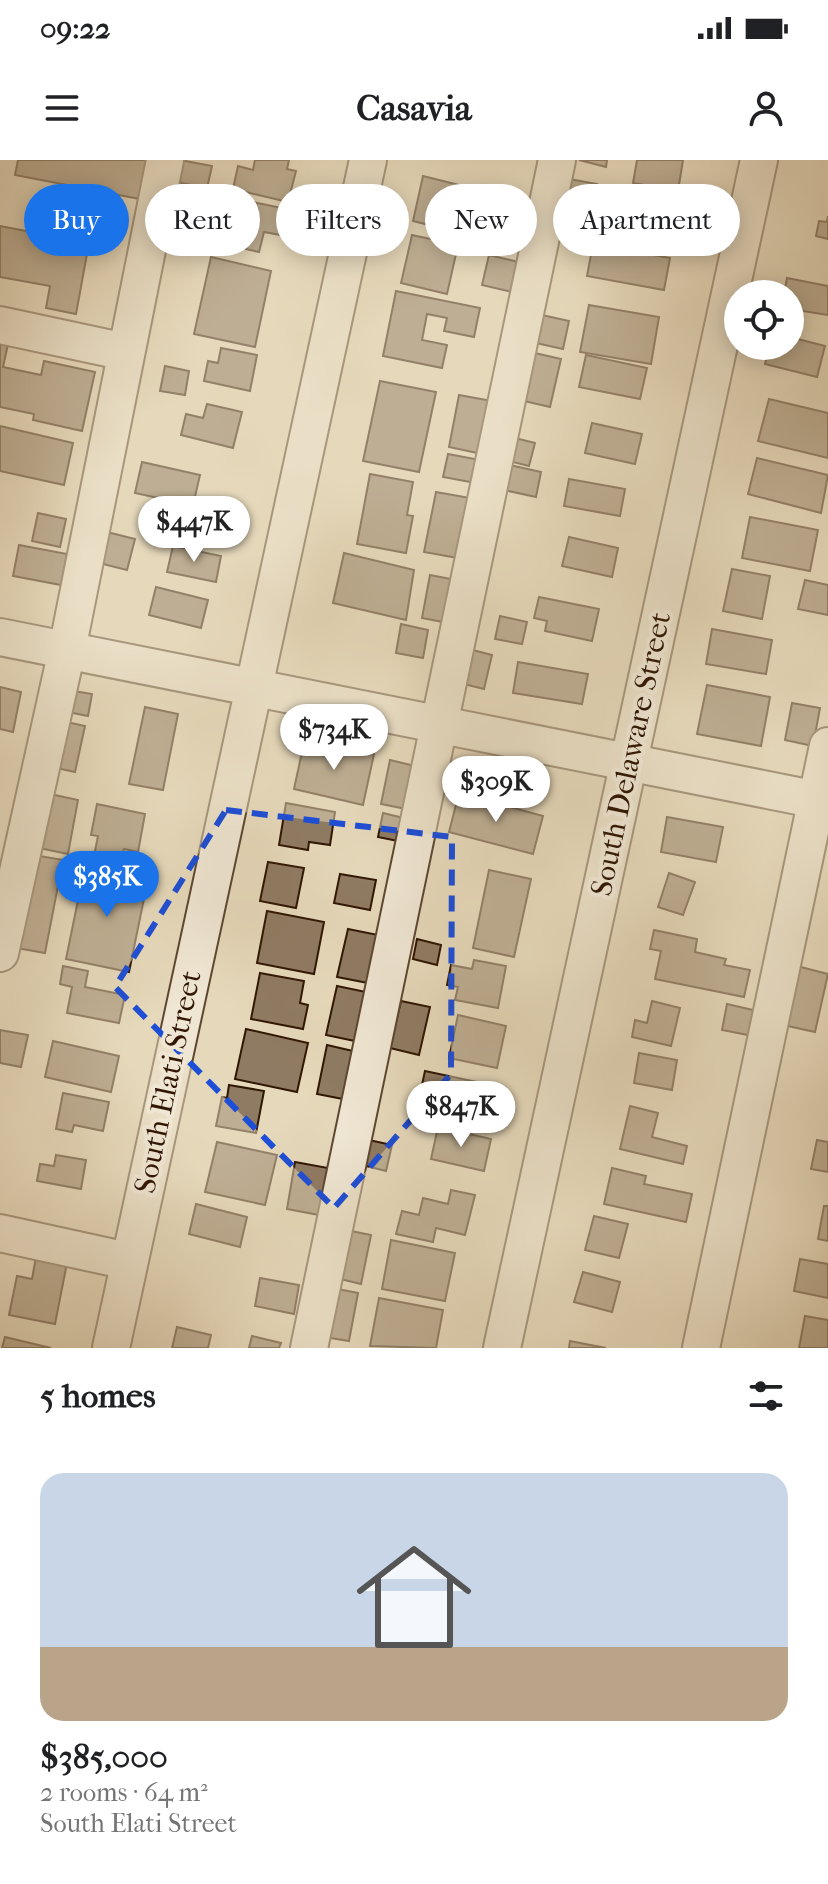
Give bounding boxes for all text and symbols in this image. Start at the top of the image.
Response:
text: 09:22 [40,11,110,46]
icon: menu [40,86,84,130]
icon: person [744,86,788,130]
text: Casavia [356,87,472,129]
chip: Buy [24,184,129,256]
chip: Rent [145,184,260,256]
chip: Filters [276,184,409,256]
chip: New [425,184,537,256]
chip: Apartment [553,184,740,256]
map controls [724,280,804,360]
button: locate [724,280,804,360]
pin: $447K [138,496,250,564]
text: $447K [156,506,232,537]
street label: South Delaware Street [584,609,678,899]
pin: $734K [278,704,390,772]
text: $734K [298,714,370,745]
pin: $309K [440,756,552,824]
text: $309K [460,766,532,797]
pin: $385K [51,851,163,919]
text: $385K [73,861,141,892]
street label: South Elati Street [127,967,209,1197]
pin: $847K [405,1081,517,1149]
text: $847K [424,1091,498,1122]
icon: filters [744,1374,788,1418]
text: 5 homes [40,1376,155,1416]
icon: home [342,1525,486,1669]
text: $385,000 [40,1737,168,1777]
text: 2 rooms · 64 m² [40,1777,208,1808]
text: South Elati Street [40,1808,237,1839]

